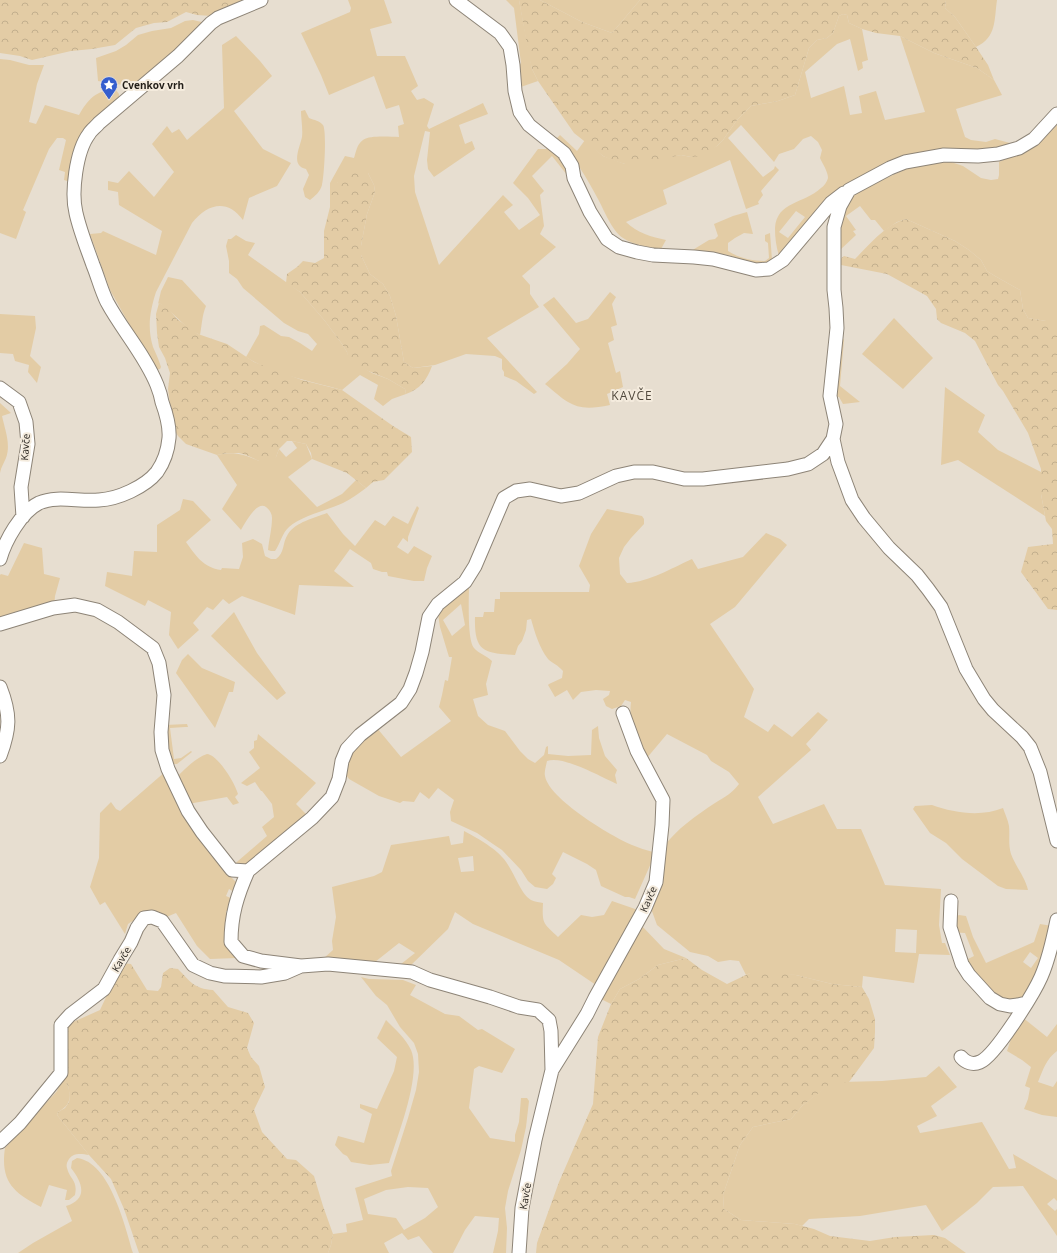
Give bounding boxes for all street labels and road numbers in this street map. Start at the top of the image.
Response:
street label: Kavče [17,433,33,461]
street label: Kavče [636,883,660,914]
street label: Kavče [108,943,134,974]
street label: Kavče [516,1181,534,1211]

